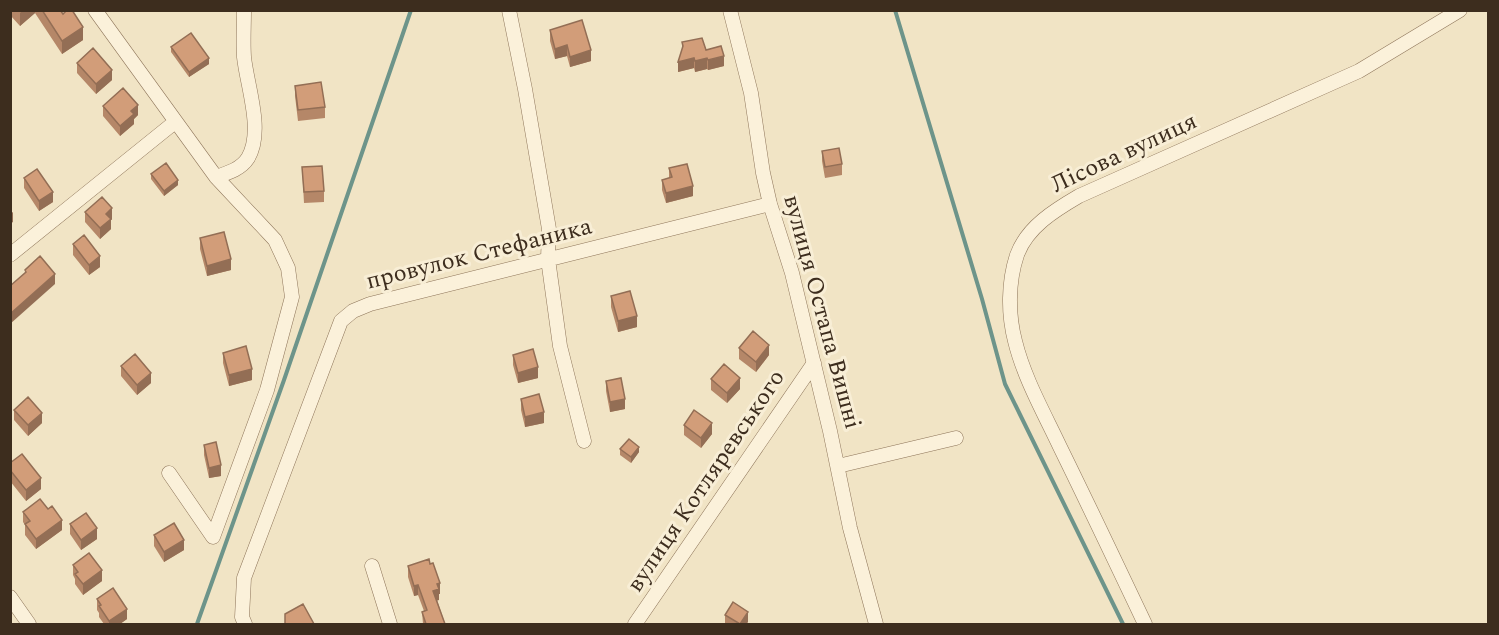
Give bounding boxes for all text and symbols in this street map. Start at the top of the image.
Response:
street label: Лісова вулиця [1045,103,1203,203]
street label: вулиця Остапа Вишні [773,191,871,433]
street label: провулок Стефаника [362,208,596,299]
street label: вулиця Котляревського [618,362,794,600]

